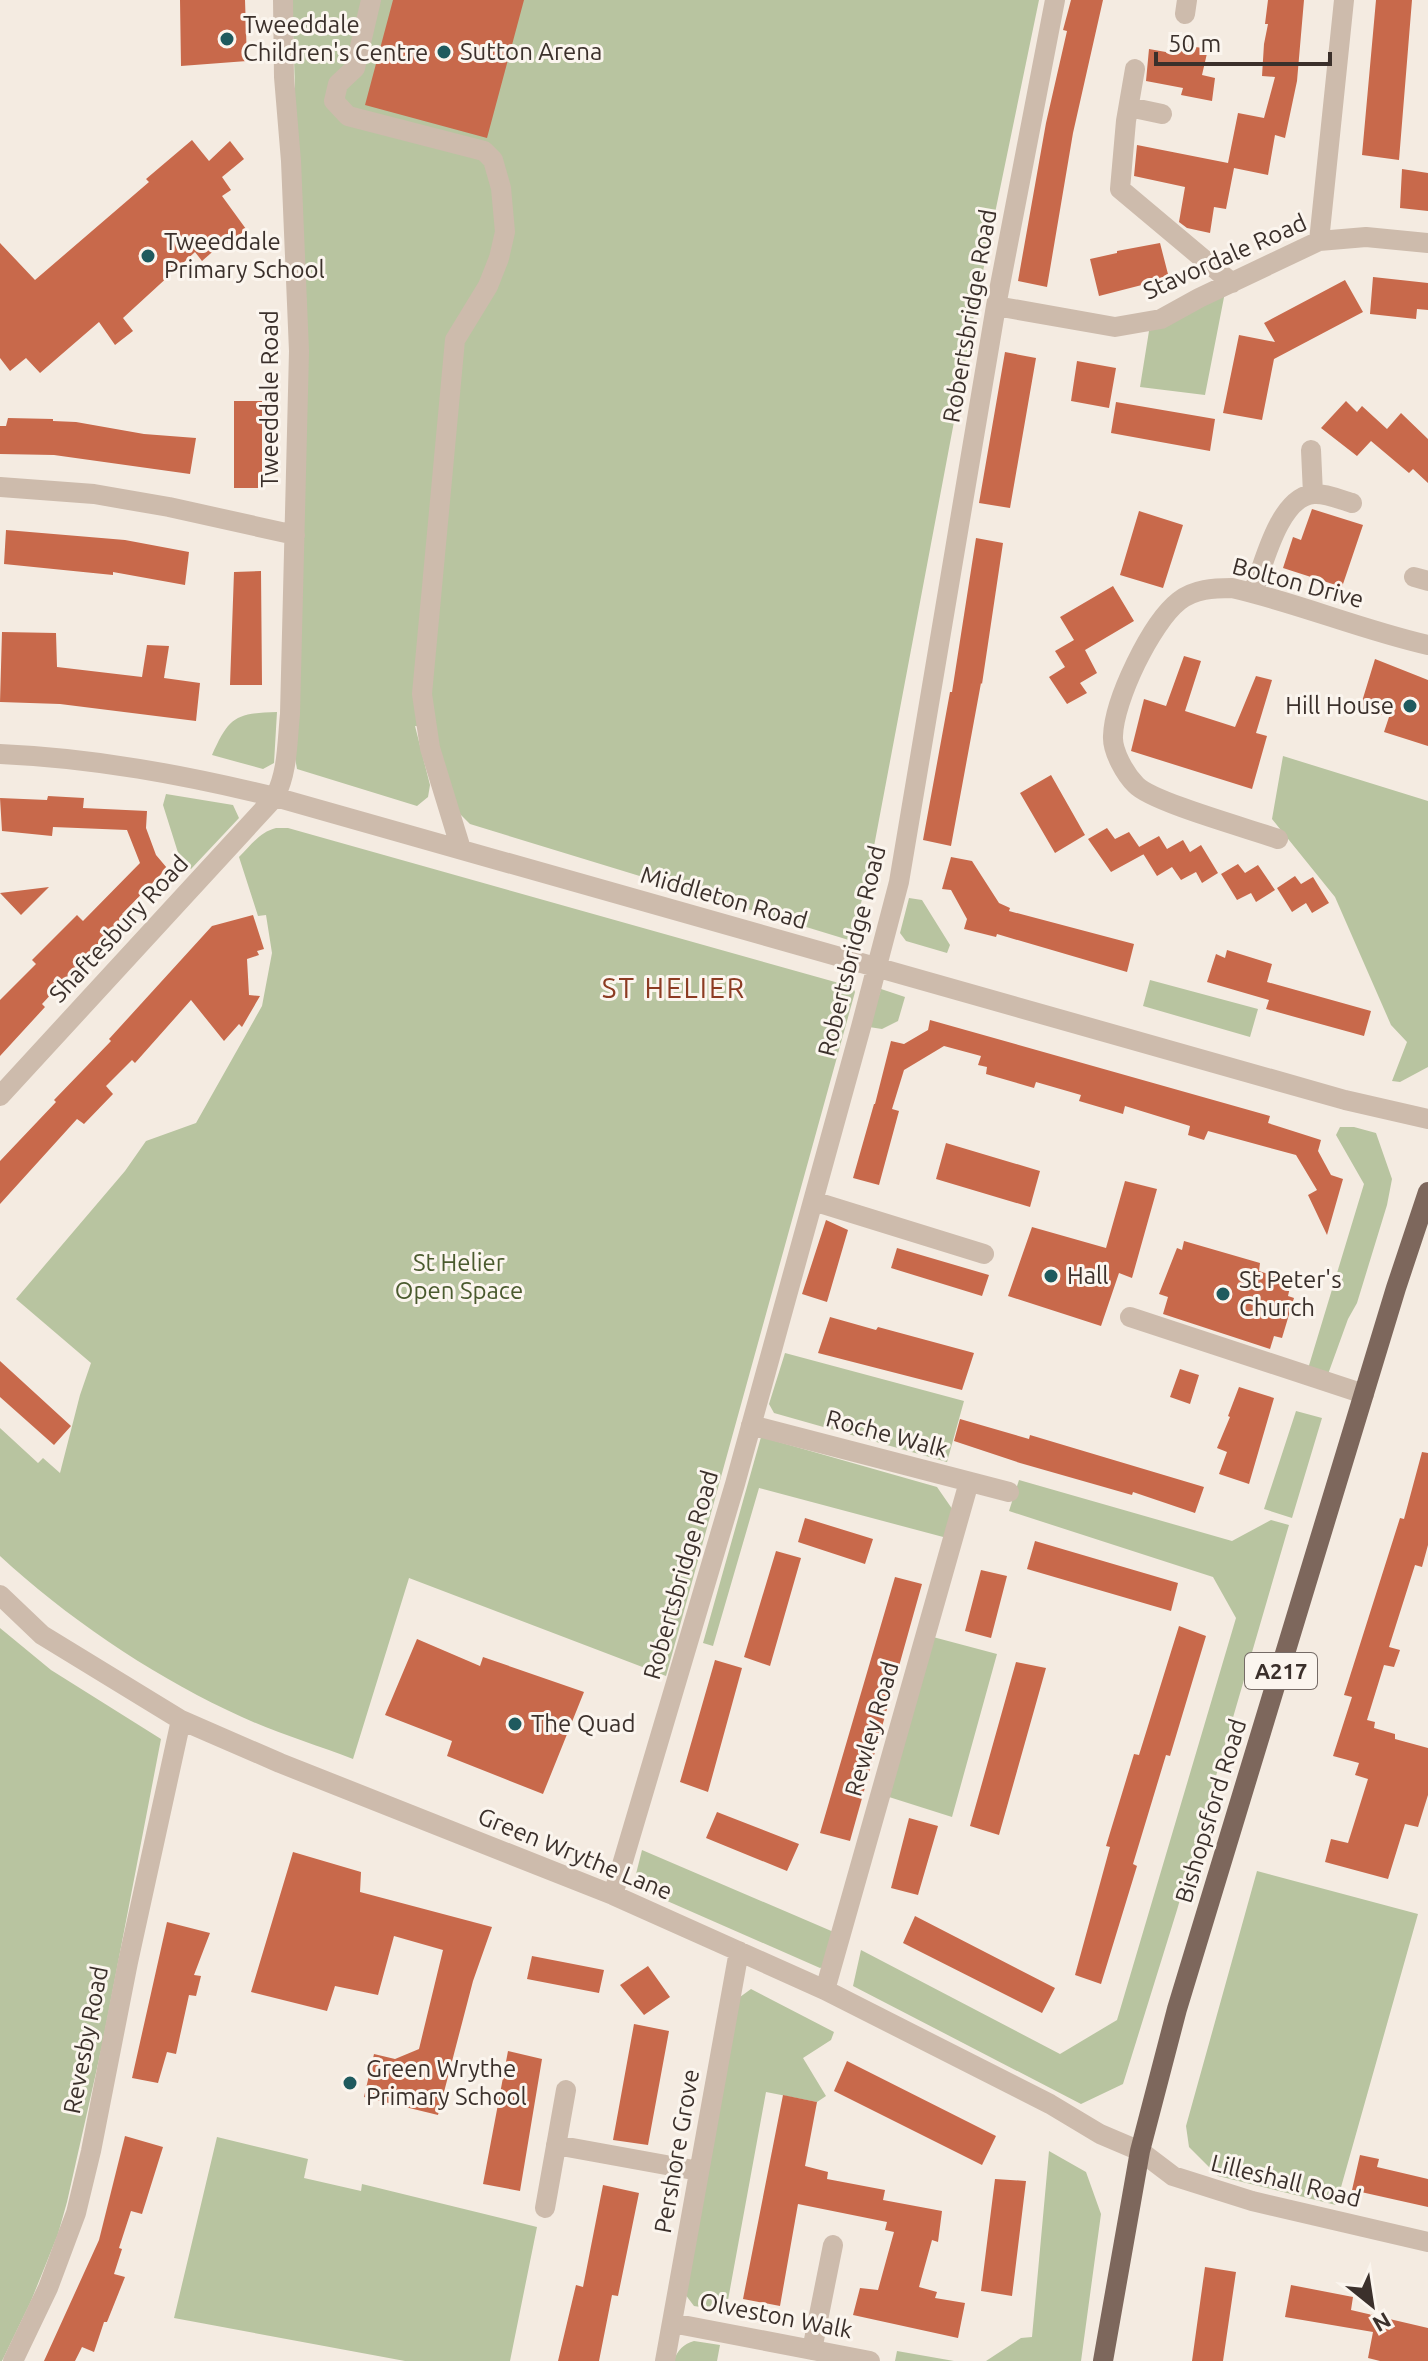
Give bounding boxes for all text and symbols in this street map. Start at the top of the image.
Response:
place label: Tweeddale Children's Centre [243,11,428,66]
scale bar [1156,16,1330,66]
marker: Tweeddale Children's Centre [218,30,236,48]
text: 50 m [1168,30,1221,57]
place label: Sutton Arena [460,38,602,65]
marker: Sutton Arena [435,43,453,61]
street label: Robertsbridge Road [937,207,1002,425]
street label: Stavordale Road [1139,208,1311,305]
place label: Tweeddale Primary School [164,228,325,283]
marker: Tweeddale Primary School [139,247,157,265]
street label: Tweeddale Road [256,310,283,488]
street label: Bolton Drive [1229,552,1367,613]
place label: Hill House [1285,692,1394,719]
marker: Hill House [1401,697,1419,715]
street label: Robertsbridge Road [812,843,891,1059]
street label: Shaftesbury Road [44,850,193,1008]
street label: Middleton Road [638,861,811,934]
district label: ST HELIER [602,972,746,1003]
park label: St Helier Open Space [395,1249,523,1304]
place label: Hall [1067,1262,1109,1289]
place label: St Peter's Church [1239,1266,1342,1321]
marker: Hall [1042,1267,1060,1285]
marker: St Peter's Church [1214,1285,1232,1303]
street label: Roche Walk [823,1404,951,1463]
street label: Robertsbridge Road [638,1467,723,1682]
road number: A217 [1245,1653,1317,1689]
street label: Rewley Road [839,1658,904,1799]
place label: The Quad [531,1710,636,1737]
marker: The Quad [506,1715,524,1733]
street label: Bishopsford Road [1170,1716,1251,1906]
street label: Green Wrythe Lane [474,1802,676,1905]
street label: Revesby Road [58,1964,113,2116]
place label: Green Wrythe Primary School [366,2055,527,2110]
street label: Pershore Grove [649,2067,704,2235]
marker: Green Wrythe Primary School [341,2074,359,2092]
street label: Lilleshall Road [1208,2149,1364,2212]
north arrow [1332,2265,1412,2345]
street label: Olveston Walk [697,2287,855,2344]
text: N [1369,2308,1396,2338]

